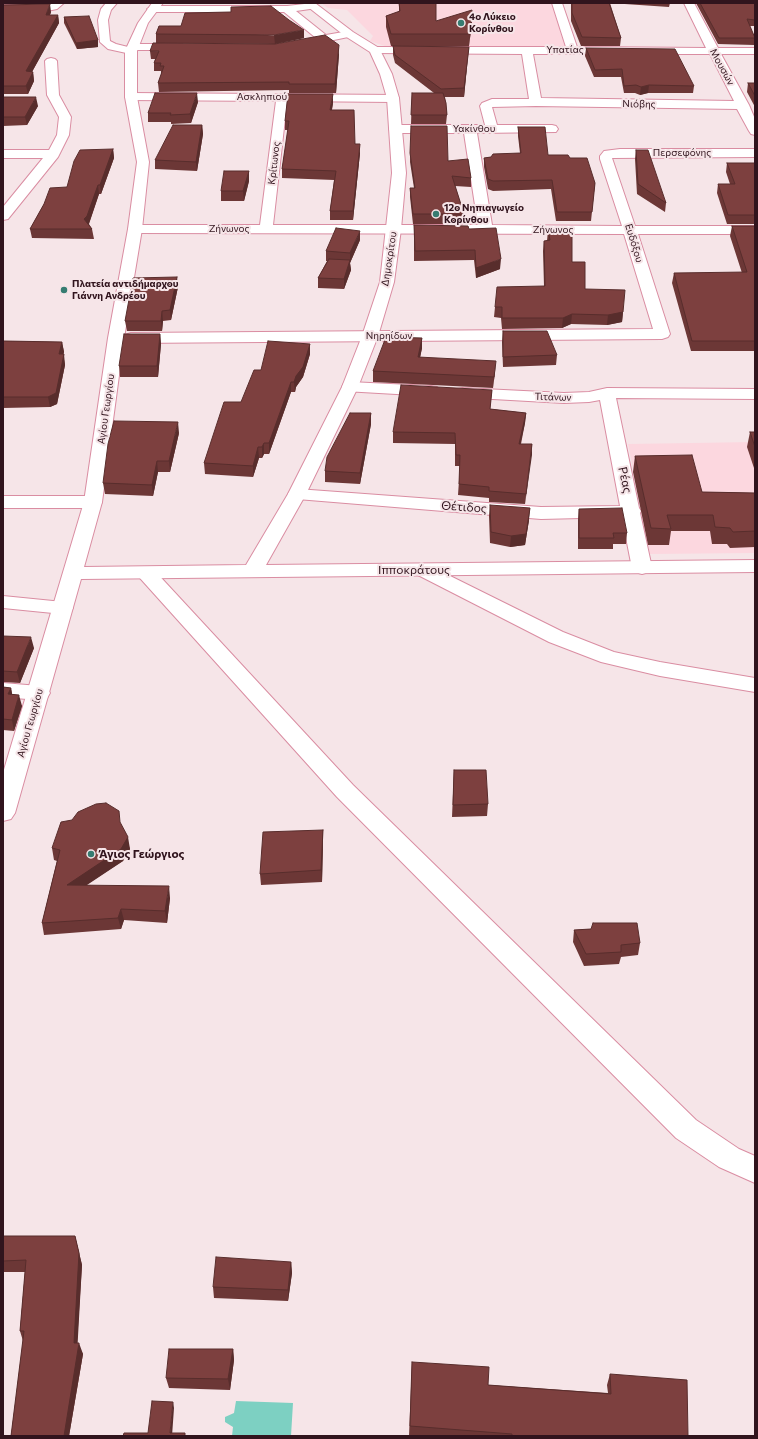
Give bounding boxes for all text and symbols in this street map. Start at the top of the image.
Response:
place label: 4ο Λύκειο Κορίνθου [469,11,516,34]
marker: 4ο Λύκειο Κορίνθου [456,18,466,28]
street label: Υπατίας [546,44,584,56]
street label: Μουσών [707,47,737,87]
street label: Ασκληπιού [237,91,287,103]
street label: Νιόβης [622,98,656,110]
street label: Υακίνθου [453,123,495,135]
street label: Κρίτωνος [265,141,283,185]
street label: Περσεφόνης [653,147,711,159]
place label: 12ο Νηπιαγωγείο Κορίνθου [444,202,524,226]
marker: 12ο Νηπιαγωγείο Κορίνθου [431,209,441,219]
street label: Ευδόξου [622,222,646,264]
street label: Ζήνωνος [209,223,249,235]
street label: Ζήνωνος [533,224,573,236]
street label: Δημοκρίτου [379,231,399,287]
place label: Πλατεία αντιδήμαρχου Γιάννη Ανδρέου [72,278,179,302]
marker: Πλατεία αντιδήμαρχου Γιάννη Ανδρέου [59,285,69,295]
street label: Νηρηίδων [366,330,412,342]
street label: Αγίου Γεωργίου [95,373,117,445]
street label: Τιτάνων [534,390,572,404]
street label: Ρέας [615,465,635,495]
street label: Θέτιδος [441,498,487,516]
street label: Ιπποκράτους [378,563,450,577]
street label: Αγίου Γεωργίου [14,687,46,759]
place label: Άγιος Γεώργιος [99,847,184,861]
marker: Άγιος Γεώργιος [86,849,96,859]

